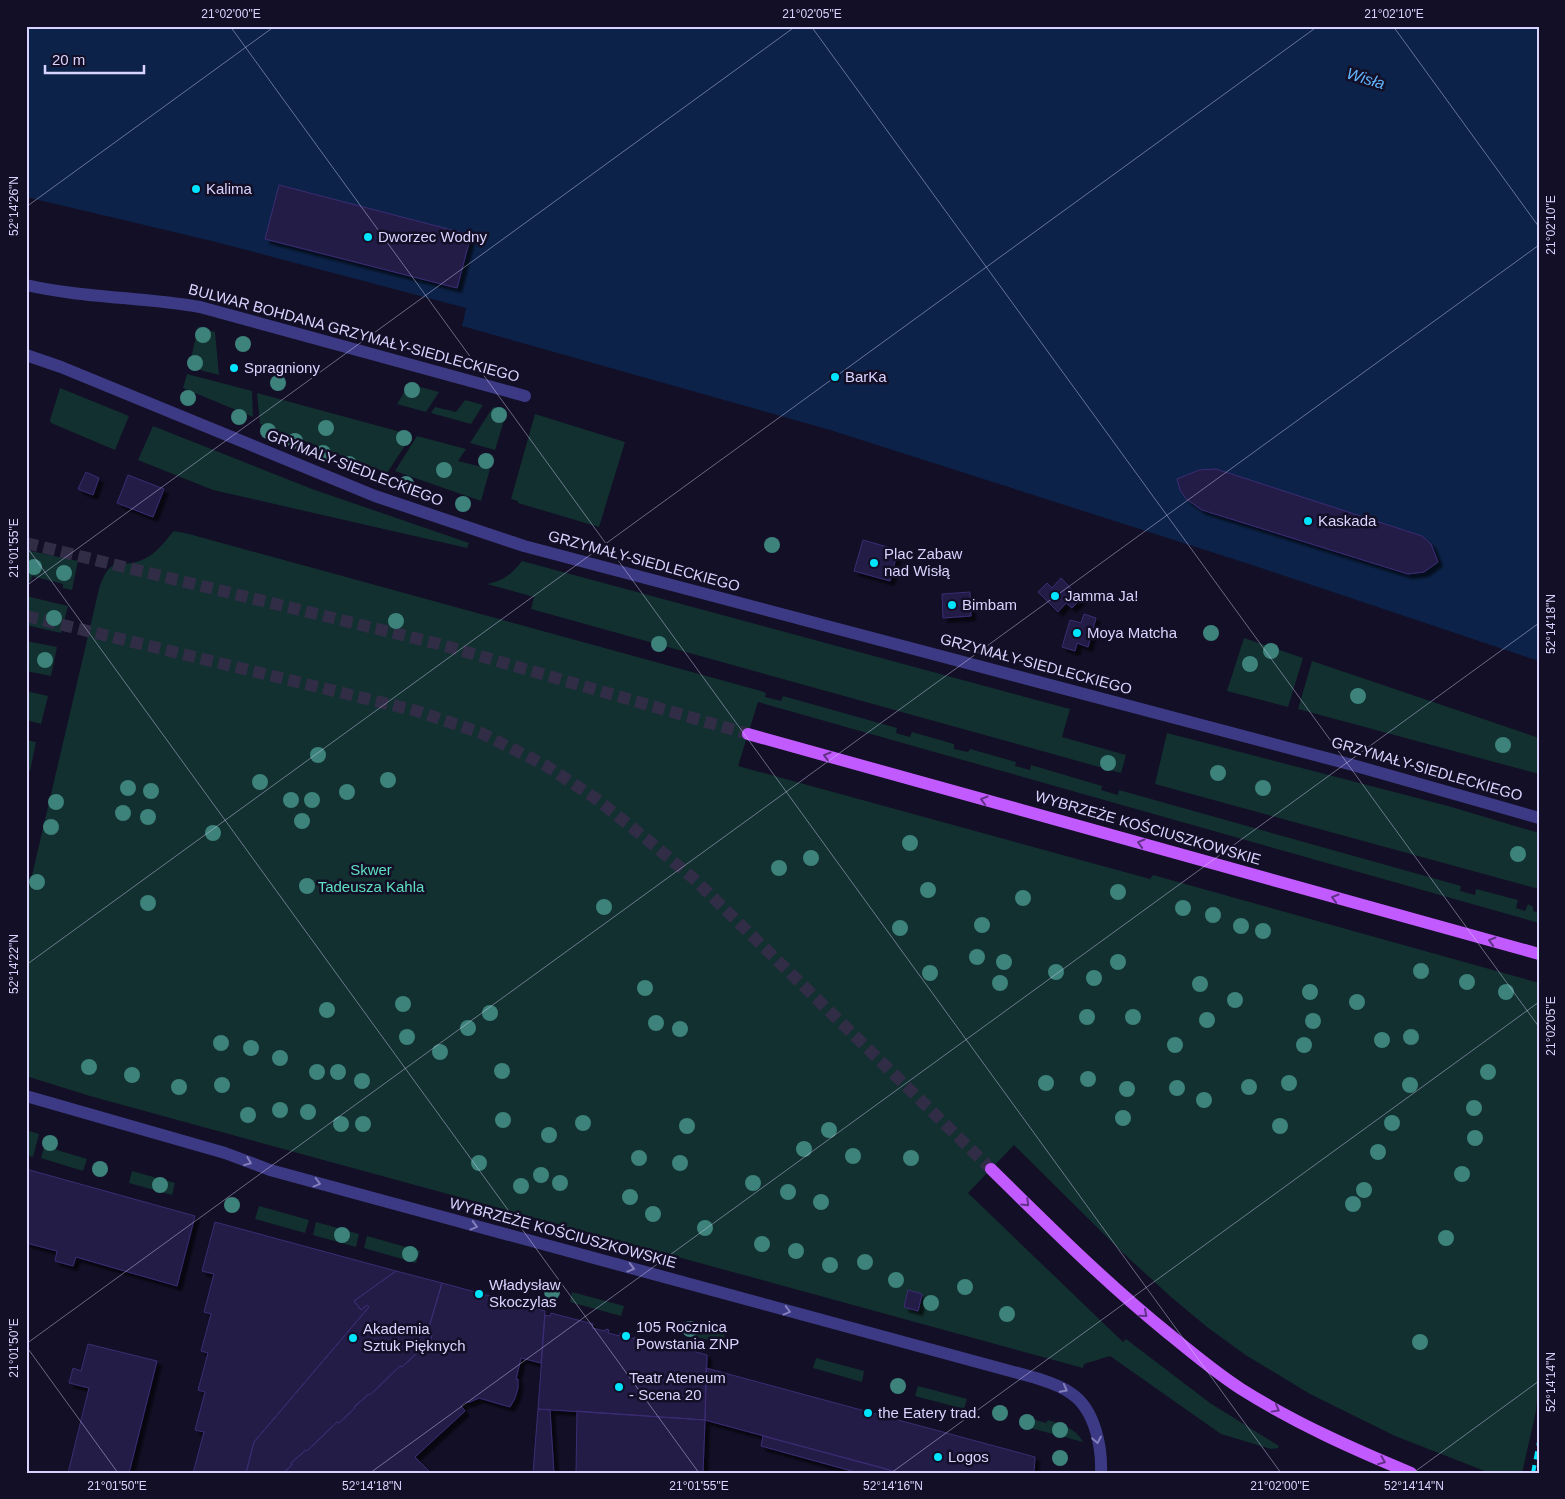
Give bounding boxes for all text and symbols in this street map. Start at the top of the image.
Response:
text: 21°02'00"E [201,7,261,21]
text: 21°02'05"E [782,7,842,21]
text: 21°02'10"E [1364,7,1424,21]
scale bar [45,42,144,74]
text: 20 m [52,51,85,68]
water label: Wisła [1345,65,1387,92]
text: 52°14'26"N [7,176,21,236]
place label: Kalima [206,180,253,197]
marker: Kalima [190,183,202,195]
text: 21°02'10"E [1544,195,1558,255]
place label: Dworzec Wodny [378,228,487,245]
marker: Dworzec Wodny [362,231,374,243]
street label: BULWAR BOHDANA GRZYMAŁY-SIEDLECKIEGO [187,280,522,385]
place label: Spragniony [244,359,320,376]
marker: Spragniony [228,362,240,374]
place label: BarKa [845,368,887,385]
marker: BarKa [829,371,841,383]
street label: GRYMALY-SIEDLECKIEGO [265,426,446,509]
place label: Kaskada [1318,512,1377,529]
marker: Kaskada [1302,515,1314,527]
text: 21°01'55"E [7,518,21,578]
street label: GRZYMAŁY-SIEDLECKIEGO [546,527,742,594]
place label: Plac Zabaw nad Wisłą [884,545,963,579]
marker: Plac Zabaw nad Wisłą [868,557,880,569]
place label: Jamma Ja! [1065,587,1138,604]
marker: Jamma Ja! [1049,590,1061,602]
text: 52°14'18"N [1544,594,1558,654]
place label: Bimbam [962,596,1017,613]
marker: Bimbam [946,599,958,611]
place label: Moya Matcha [1087,624,1178,641]
marker: Moya Matcha [1071,627,1083,639]
street label: GRZYMAŁY-SIEDLECKIEGO [938,630,1134,697]
street label: GRZYMAŁY-SIEDLECKIEGO [1330,733,1525,804]
one-way arrow [823,751,832,762]
street label: WYBRZEŻE KOŚCIUSZKOWSKIE [1033,787,1263,868]
one-way arrow [980,795,989,805]
one-way arrow [1137,839,1145,849]
park label: Skwer Tadeusza Kahla [318,861,425,895]
one-way arrow [1332,893,1340,903]
text: 52°14'22"N [7,934,21,994]
one-way arrow [1488,937,1496,947]
text: 21°02'05"E [1544,996,1558,1056]
one-way arrow [243,1156,251,1166]
one-way arrow [312,1178,321,1188]
street label: WYBRZEŻE KOŚCIUSZKOWSKIE [448,1194,678,1271]
one-way arrow [1020,1197,1029,1206]
one-way arrow [469,1220,477,1230]
one-way arrow [626,1263,634,1273]
place label: Władysław Skoczylas [489,1276,561,1310]
marker: Władysław Skoczylas [473,1288,485,1300]
one-way arrow [783,1305,792,1316]
one-way arrow [1139,1308,1148,1317]
text: 21°01'50"E [7,1318,21,1378]
place label: 105 Rocznica Powstania ZNP [636,1318,739,1352]
place label: Akademia Sztuk Pięknych [363,1320,466,1354]
marker: 105 Rocznica Powstania ZNP [620,1330,632,1342]
marker: Akademia Sztuk Pięknych [347,1332,359,1344]
text: 52°14'14"N [1544,1352,1558,1412]
place label: Teatr Ateneum - Scena 20 [629,1369,726,1403]
marker: Teatr Ateneum - Scena 20 [613,1381,625,1393]
one-way arrow [1059,1383,1068,1393]
one-way arrow [1270,1403,1279,1413]
place label: the Eatery trad. [878,1404,981,1421]
marker: the Eatery trad. [862,1407,874,1419]
one-way arrow [1092,1436,1102,1445]
place label: Logos [948,1448,989,1465]
marker: Logos [932,1451,944,1463]
one-way arrow [1377,1454,1386,1465]
text: 21°01'50"E [87,1479,147,1493]
text: 52°14'18"N [342,1479,402,1493]
text: 21°01'55"E [669,1479,729,1493]
text: 52°14'16"N [863,1479,923,1493]
text: 21°02'00"E [1250,1479,1310,1493]
text: 52°14'14"N [1384,1479,1444,1493]

